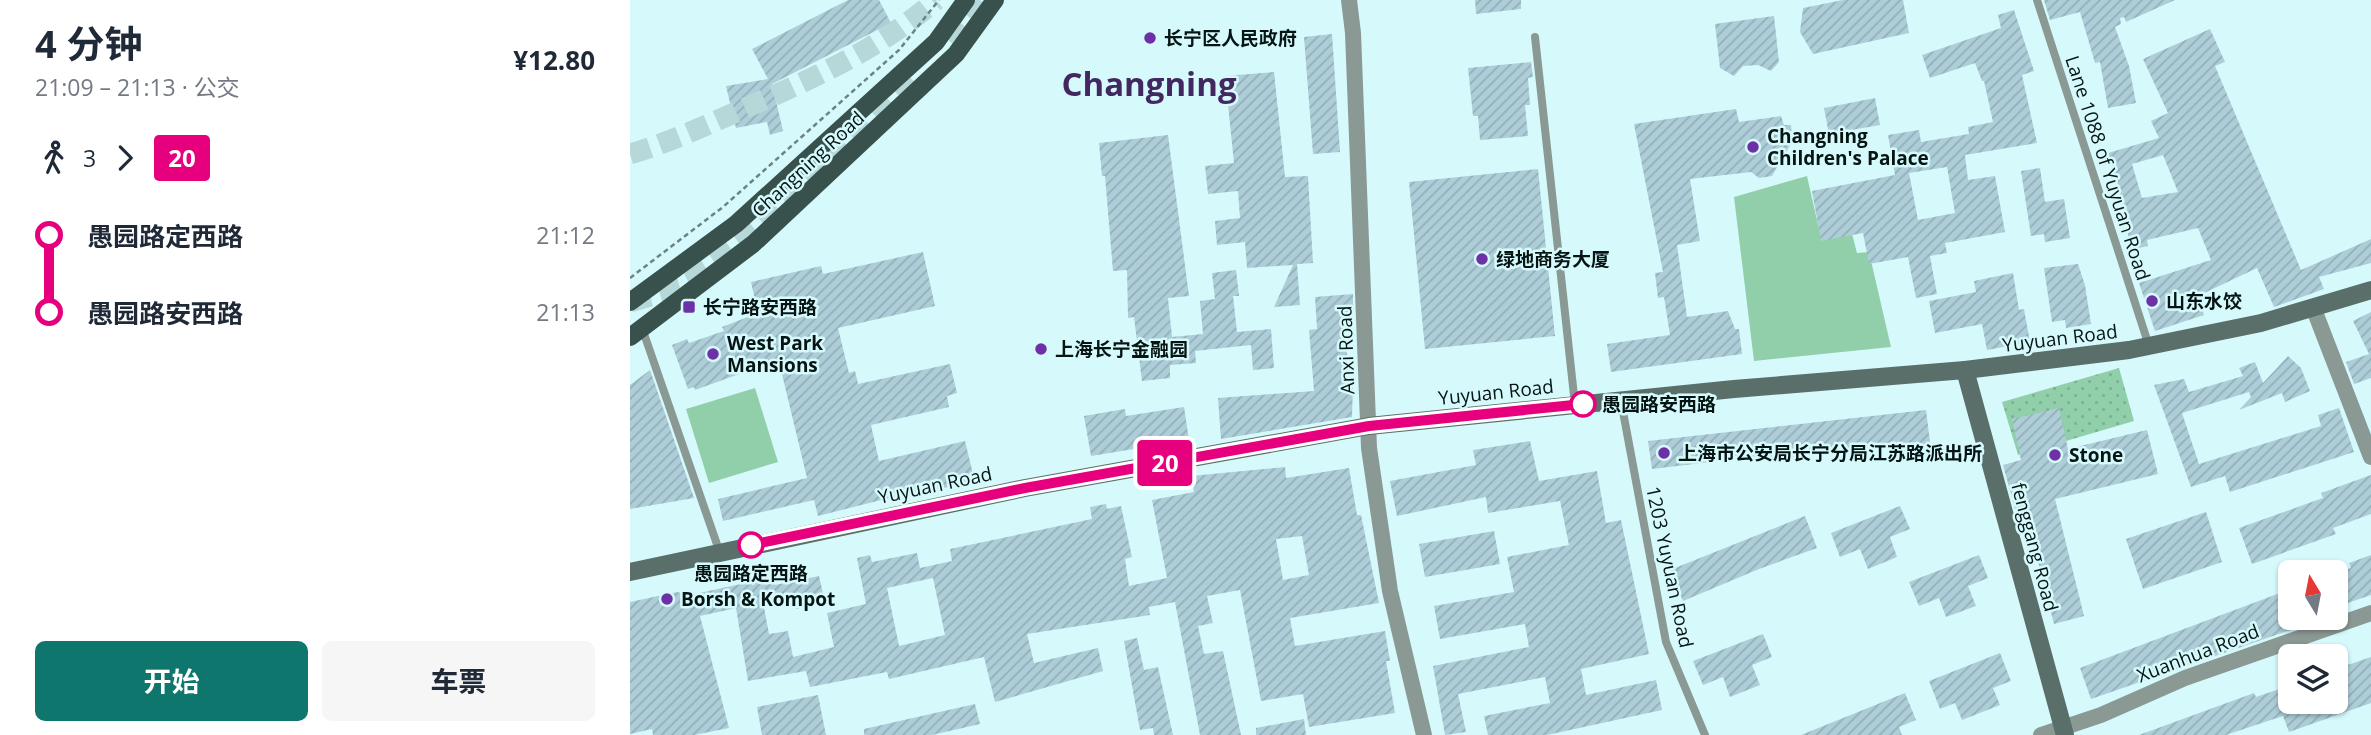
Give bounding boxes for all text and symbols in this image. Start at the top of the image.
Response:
text: 4 分钟 [35,17,143,69]
place label: 长宁区人民政府 [1164,25,1297,51]
marker: 长宁区人民政府 [1142,30,1158,46]
text: ¥12.80 [513,42,595,78]
street label: Lane 1088 of Yuyuan Road [2059,52,2157,284]
district label: Changning [1061,61,1237,106]
text: 21:09 – 21:13 · 公交 [35,71,240,103]
street label: Changning Road [746,105,870,223]
place label: Changning Children's Palace [1767,123,1929,171]
icon: walk [35,139,73,177]
icon: forward [106,139,144,177]
marker: Changning Children's Palace [1745,139,1761,155]
text: 20 [168,141,196,174]
text: 3 [83,142,96,174]
text: 愚园路定西路 [87,218,243,254]
text: 21:12 [536,219,595,251]
place label: 绿地商务大厦 [1496,246,1610,272]
marker: 绿地商务大厦 [1474,251,1490,267]
place label: 山东水饺 [2166,288,2242,314]
marker: 山东水饺 [2144,293,2160,309]
place label: 长宁路安西路 [703,294,817,320]
text: 愚园路安西路 [87,295,243,331]
text: 21:13 [536,296,595,328]
marker: 长宁路安西路 [681,299,697,315]
street label: Anxi Road [1331,305,1361,395]
street label: Yuyuan Road [2001,318,2119,358]
place label: West Park Mansions [727,330,823,378]
place label: 上海长宁金融园 [1055,336,1188,362]
marker: 上海长宁金融园 [1033,341,1049,357]
marker: West Park Mansions [705,346,721,362]
street label: Yuyuan Road [1437,373,1555,411]
marker: 愚园路安西路 [1570,391,1596,417]
place label: 愚园路安西路 [1602,391,1716,417]
line badge: 20 [1134,440,1196,486]
place label: 上海市公安局长宁分局江苏路派出所 [1678,440,1982,466]
place label: Stone [2069,442,2123,468]
marker: 上海市公安局长宁分局江苏路派出所 [1656,445,1672,461]
text: 20 [1151,446,1179,479]
marker: Stone [2047,447,2063,463]
street label: Yuyuan Road [876,460,994,510]
street label: fenggang Road [2005,480,2065,614]
street label: 1203 Yuyuan Road [1640,484,1700,650]
marker: 愚园路定西路 [738,532,764,558]
place label: 愚园路定西路 [694,560,808,586]
north arrow [2278,560,2348,630]
map controls [2278,560,2348,714]
place label: Borsh & Kompot [681,586,835,612]
marker: Borsh & Kompot [659,591,675,607]
street label: Xuanhua Road [2133,618,2263,688]
button: 开始 [35,641,308,721]
button: 车票 [322,641,595,721]
button: layers [2278,644,2348,714]

